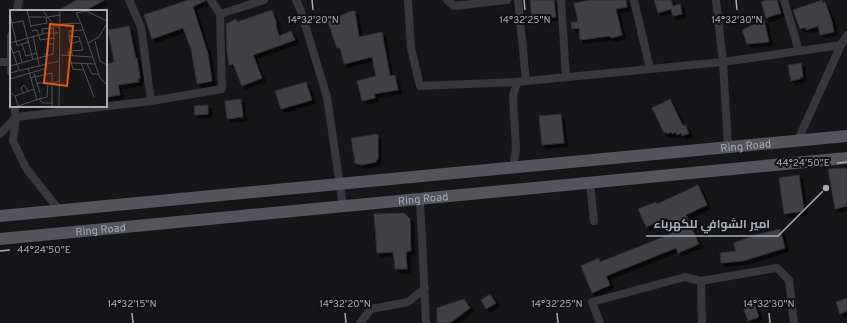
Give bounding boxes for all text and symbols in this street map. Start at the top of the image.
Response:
inset map [10,10,107,107]
text: 14°32'20"N [287,14,339,27]
text: 14°32'25"N [499,14,551,27]
text: 14°32'30"N [711,14,763,27]
street label: Ring Road [720,137,772,156]
text: 44°24'50"E [776,157,830,170]
street label: Ring Road [397,190,449,209]
callout: امير الشوافي للكهرباء [646,212,778,236]
text: امير الشوافي للكهرباء [654,217,770,234]
street label: Ring Road [75,221,127,240]
text: 44°24'50"E [17,244,71,257]
text: 14°32'15"N [108,298,156,311]
text: 14°32'20"N [319,298,371,311]
text: 14°32'25"N [531,298,583,311]
text: 14°32'30"N [743,298,795,311]

